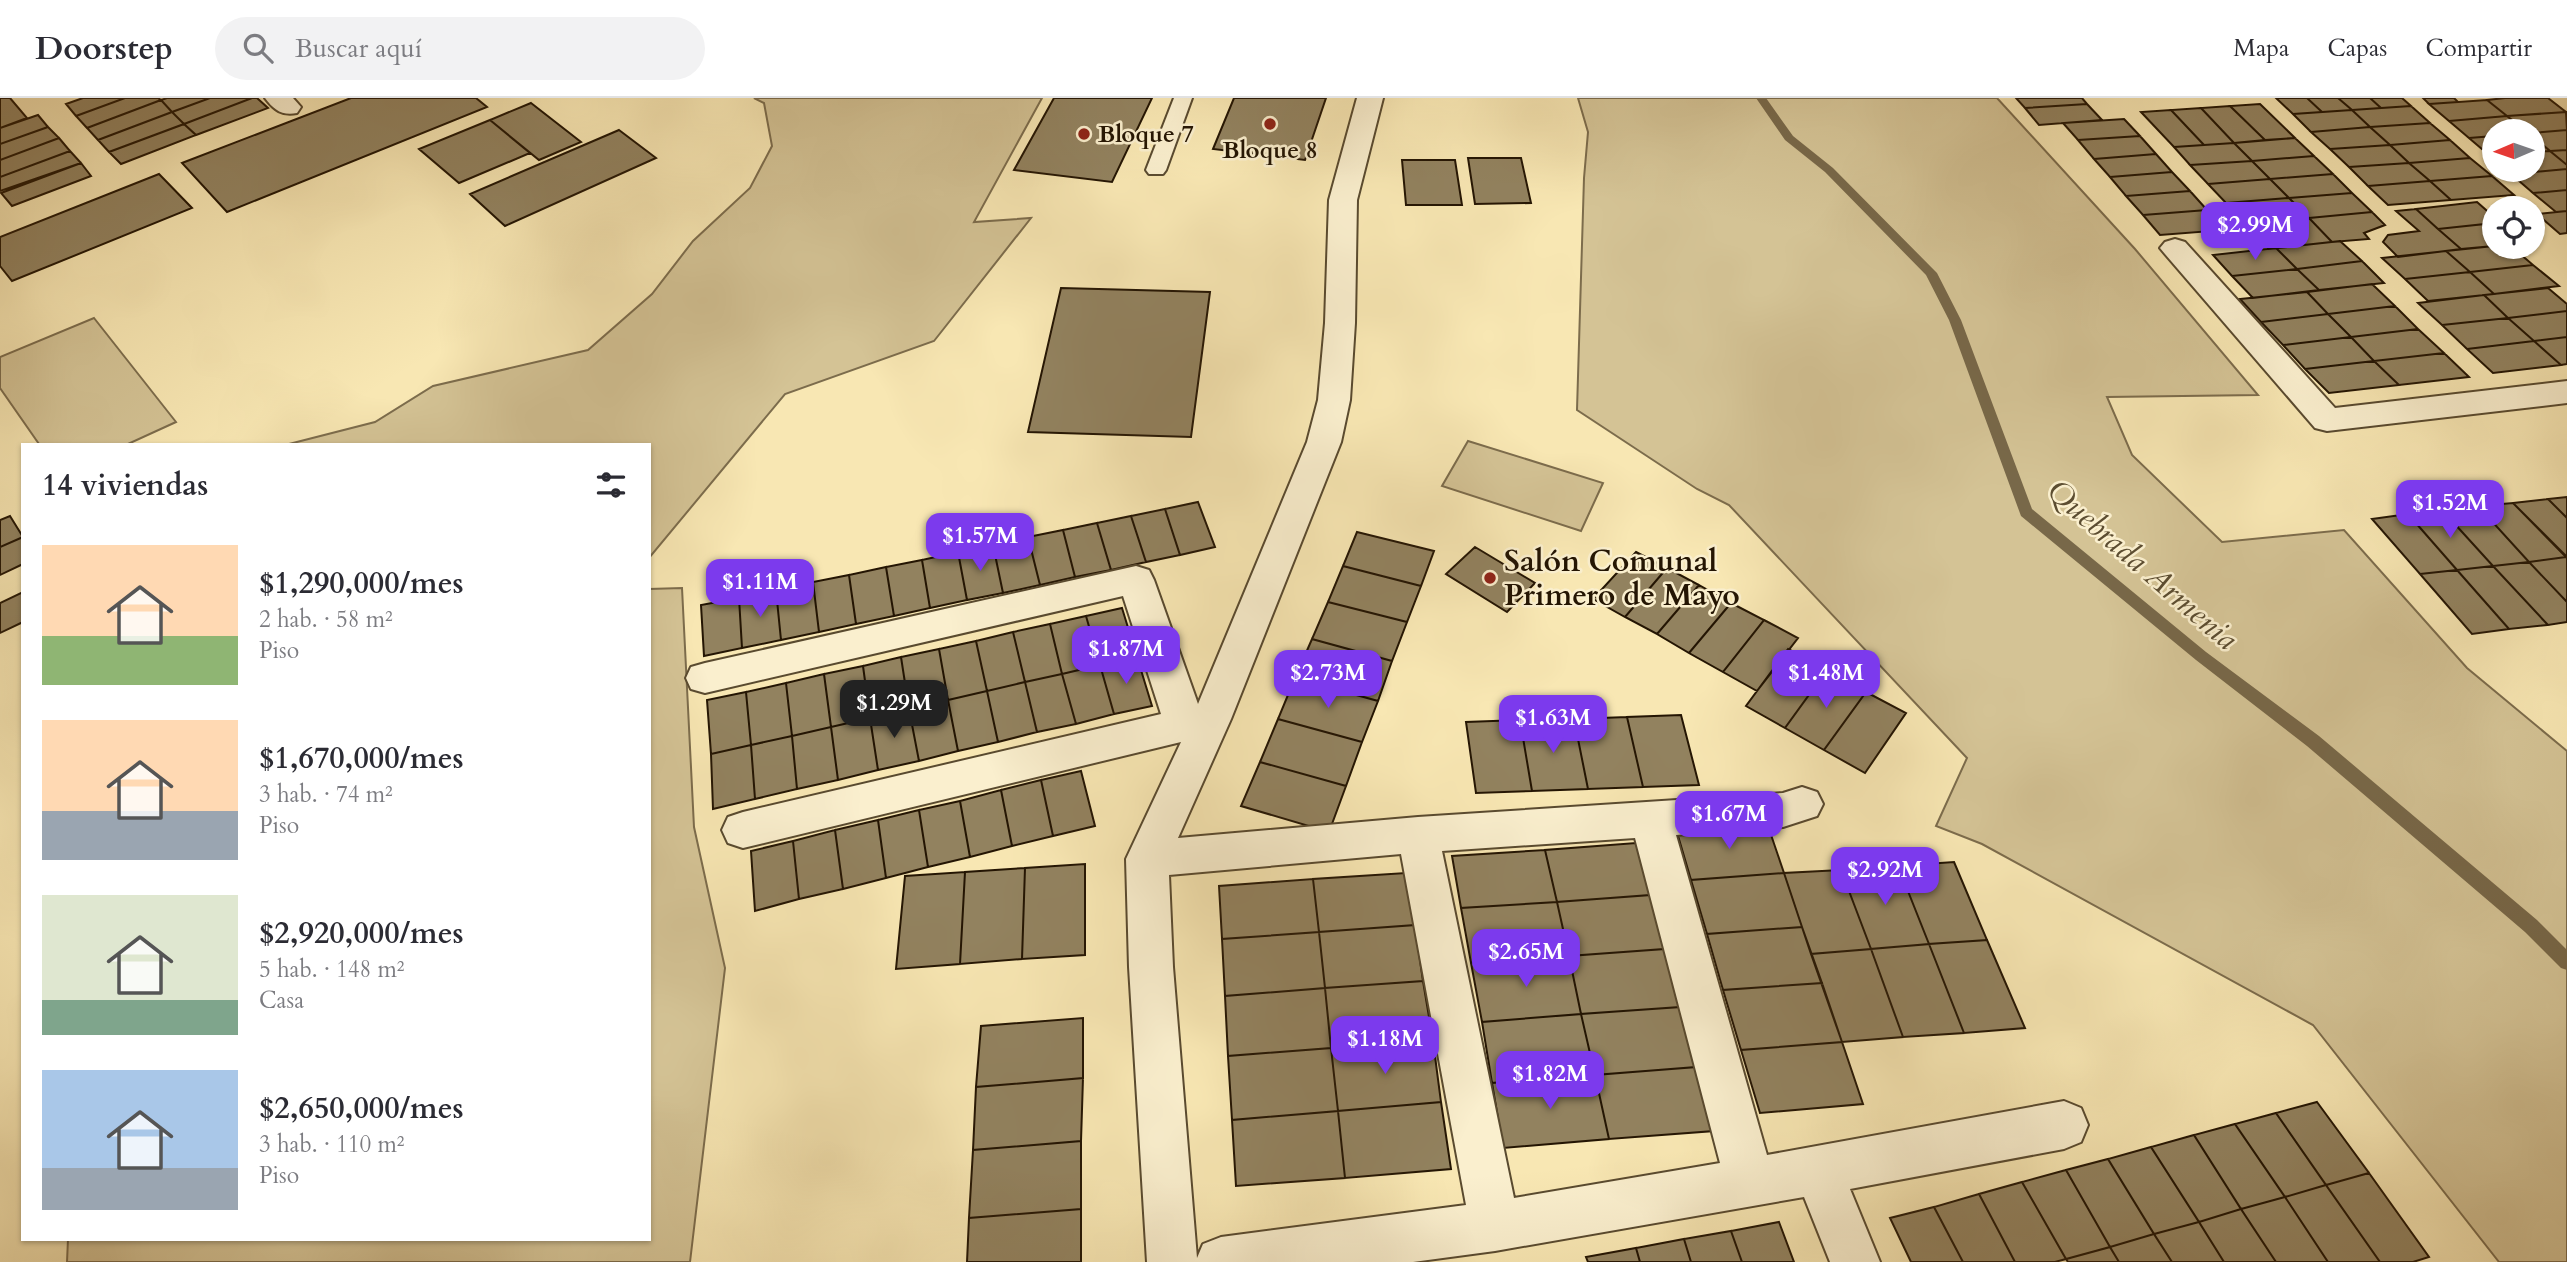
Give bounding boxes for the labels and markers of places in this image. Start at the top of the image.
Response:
marker: Bloque 8 [1262,116,1278,132]
place label: Bloque 7 [1098,118,1194,151]
marker: Bloque 7 [1076,126,1092,142]
place label: Bloque 8 [1222,134,1318,167]
pin: $2.99M [2198,202,2312,262]
pin: $1.52M [2393,480,2507,540]
pin: $1.57M [923,514,1037,573]
place label: Salón Comunal Primero de Mayo [1504,541,1740,616]
pin: $1.11M [703,560,817,619]
marker: Salón Comunal Primero de Mayo [1482,570,1498,586]
pin: $1.87M [1069,626,1183,686]
pin: $2.73M [1271,650,1385,710]
pin: $1.48M [1769,650,1883,710]
pin: $1.29M [837,680,951,740]
pin: $1.63M [1496,696,1610,755]
pin: $1.67M [1672,792,1786,851]
pin: $2.92M [1828,848,1942,907]
pin: $2.65M [1469,930,1583,989]
pin: $1.18M [1328,1016,1442,1076]
pin: $1.82M [1493,1052,1607,1111]

